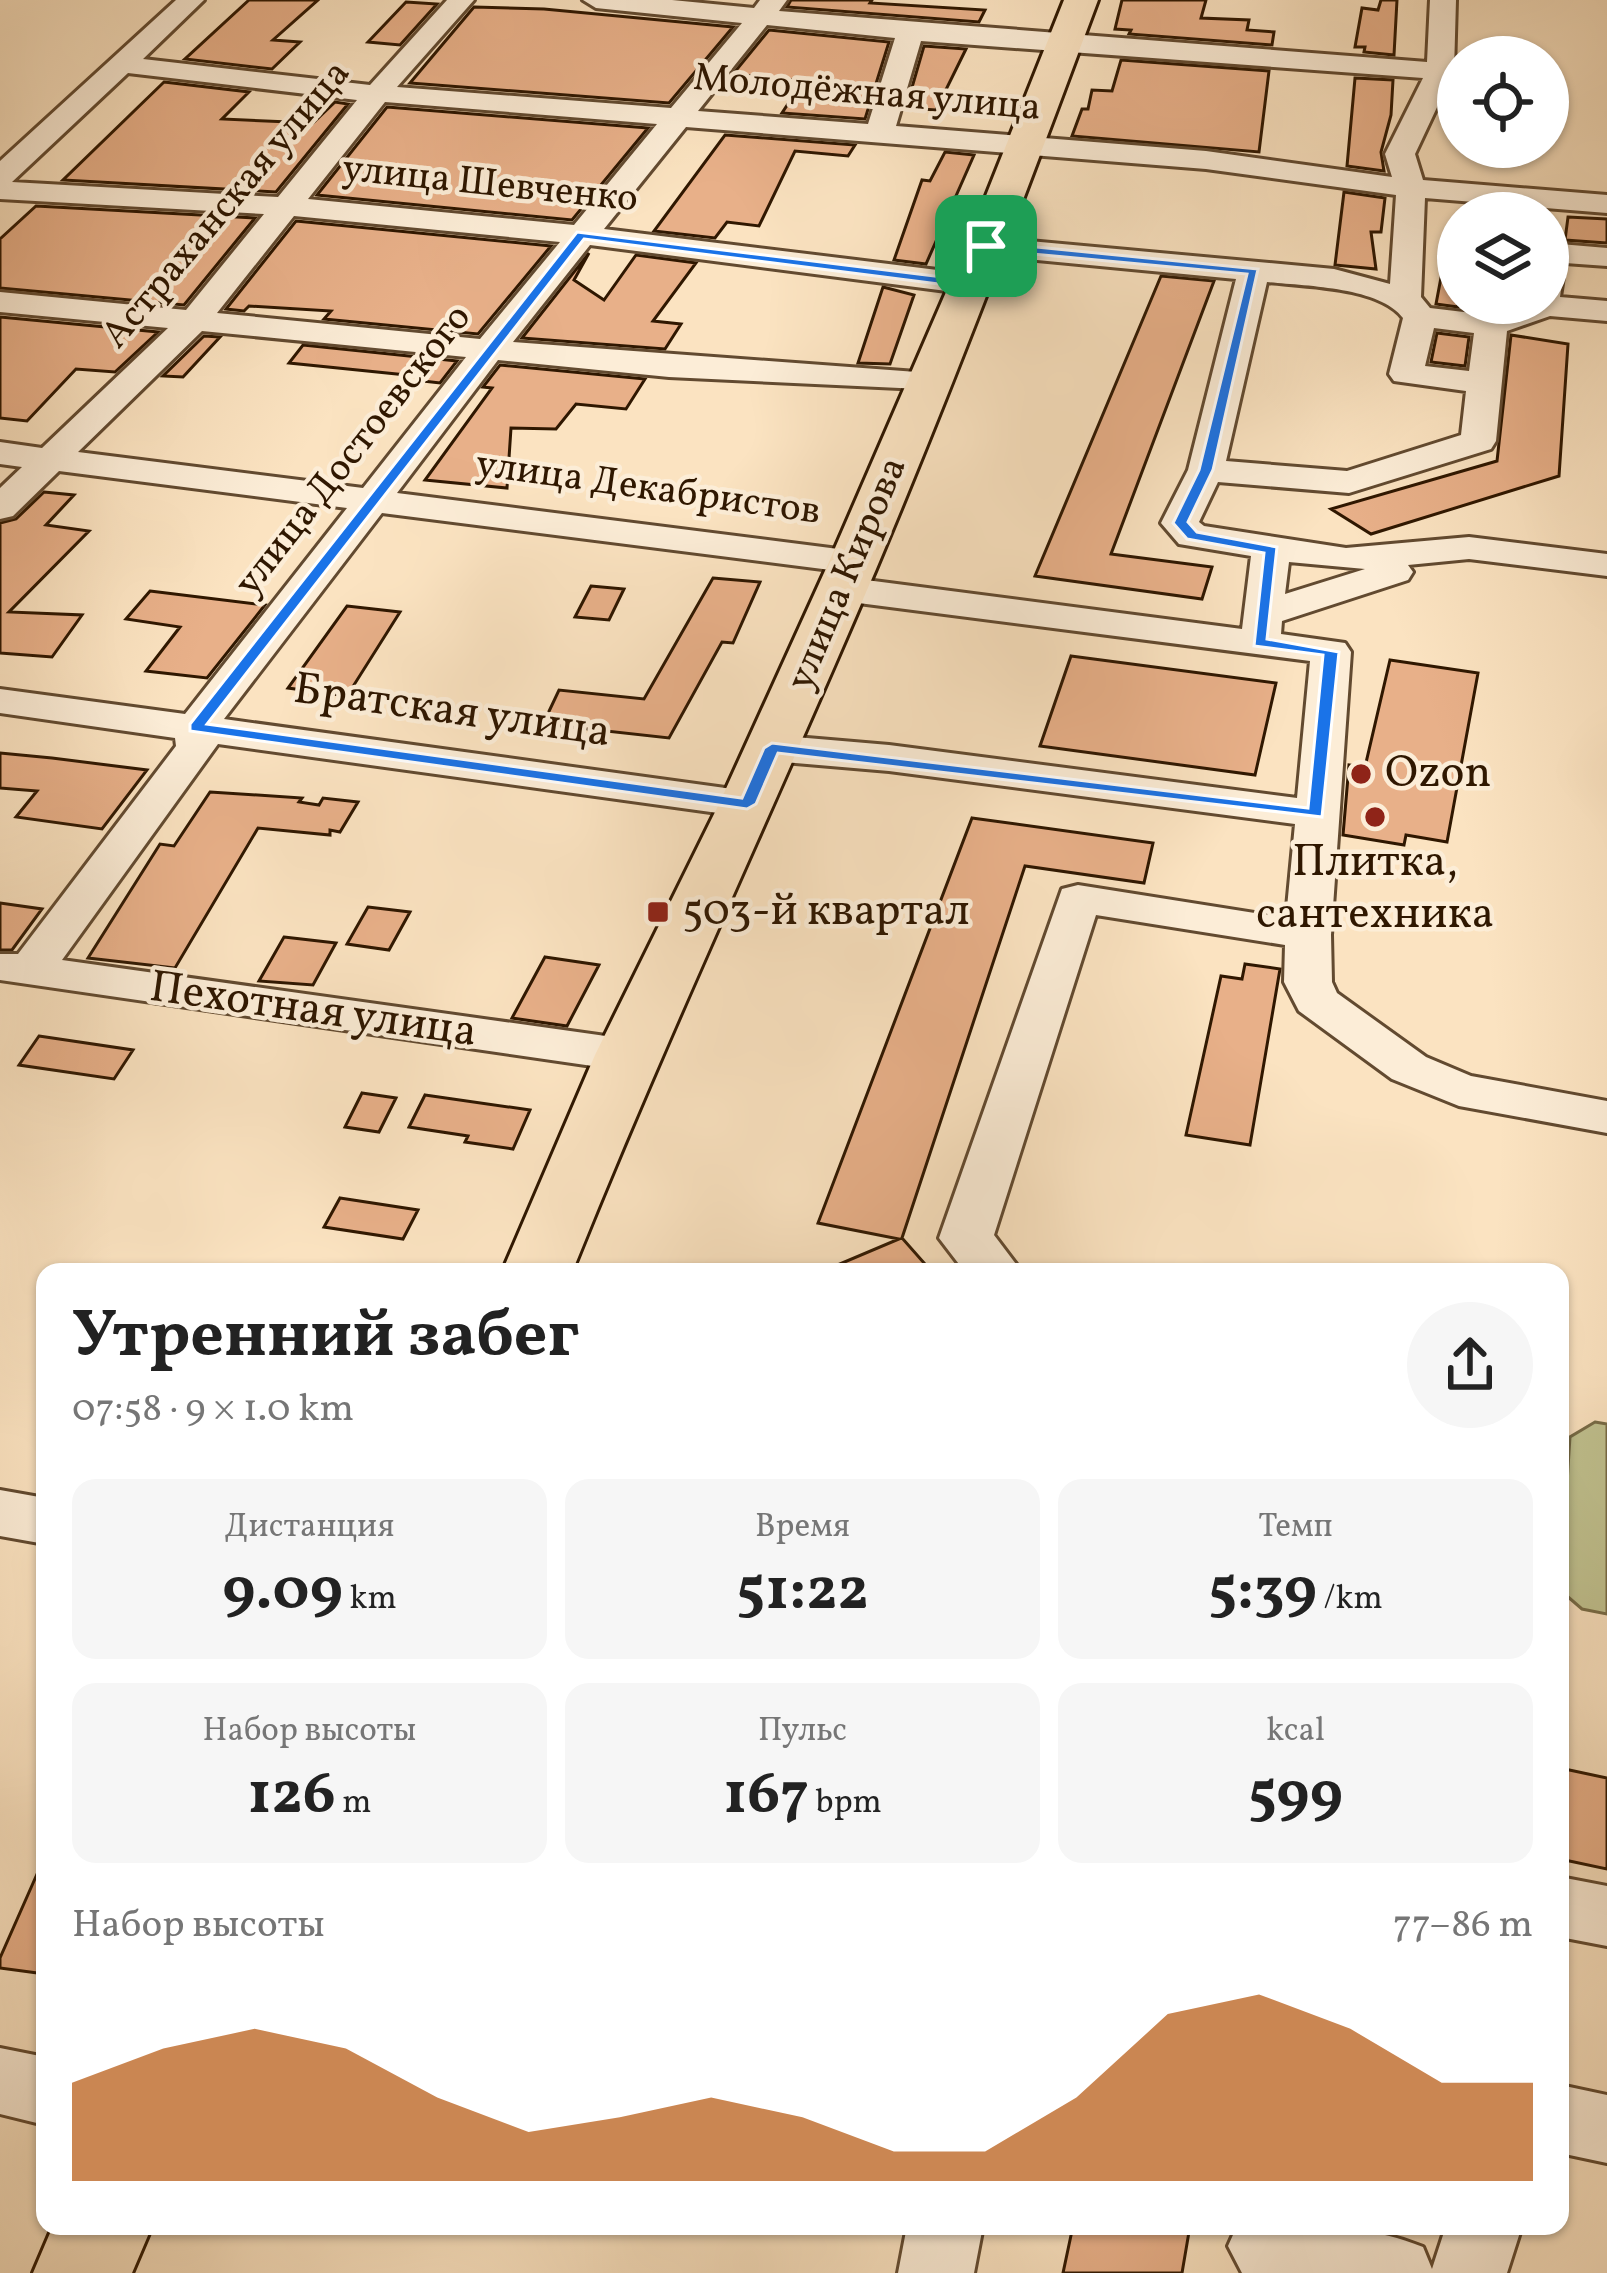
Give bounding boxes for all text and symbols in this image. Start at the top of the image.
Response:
map controls [1437,36,1569,324]
button: locate [1437,36,1569,168]
street label: Астраханская улица [90,49,364,361]
street label: Молодёжная улица [691,52,1043,136]
street label: улица Шевченко [339,143,641,227]
button: layers [1437,192,1569,324]
pin [935,195,1037,297]
icon: arrive [953,213,1019,279]
street label: улица Достоевского [223,294,485,608]
street label: улица Декабристов [472,438,824,540]
street label: улица Кирова [775,449,921,699]
street label: Братская улица [290,659,614,765]
place label: Ozon [1385,743,1491,806]
marker: Ozon [1348,761,1374,787]
marker: Плитка, сантехника [1362,804,1388,830]
place label: Плитка, сантехника [1256,832,1494,947]
place label: 503-й квартал [682,881,970,944]
marker: 503-й квартал [645,899,671,925]
street label: Пехотная улица [145,957,481,1065]
text: Утренний забег [72,1292,579,1384]
button: share [1407,1302,1533,1428]
text: 07:58 · 9 × 1.0 km [72,1383,354,1437]
text: Дистанция [225,1505,394,1551]
text: Время [755,1505,850,1551]
text: Темп [1258,1505,1333,1551]
text: 9.09 [222,1551,343,1634]
text: 51:22 [736,1551,869,1634]
text: 5:39 [1208,1551,1317,1634]
text: km [343,1577,397,1623]
text: /km [1317,1577,1383,1623]
text: Набор высоты [203,1709,416,1755]
text: Пульс [758,1709,847,1755]
text: kcal [1266,1709,1325,1755]
text: 126 [247,1755,336,1838]
text: 167 [723,1755,809,1838]
text: 599 [1248,1755,1343,1838]
text: m [336,1781,372,1827]
text: bpm [809,1781,882,1827]
text: Набор высоты [72,1899,325,1953]
text: 77–86 m [1393,1899,1533,1953]

